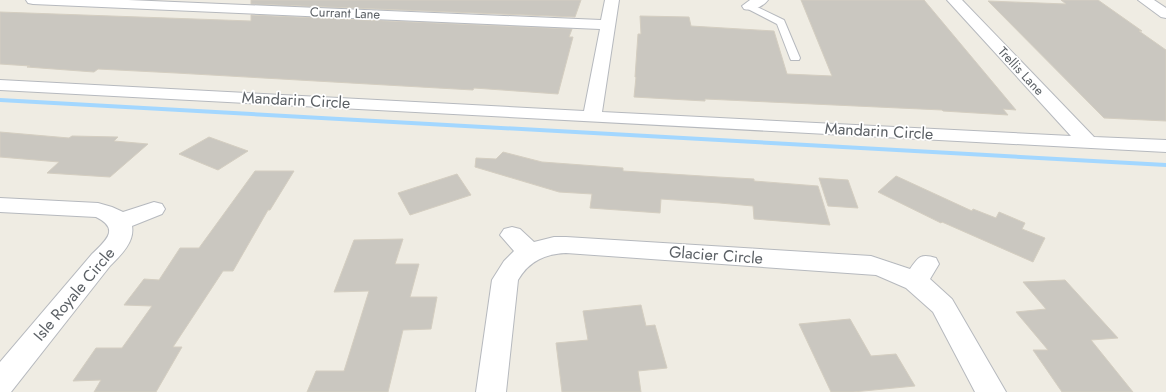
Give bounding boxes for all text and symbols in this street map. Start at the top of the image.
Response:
street label: Currant Lane [310,2,381,24]
street label: Trellis Lane [994,43,1049,100]
street label: Mandarin Circle [241,86,351,114]
street label: Mandarin Circle [824,117,934,145]
street label: Glacier Circle [668,240,764,270]
street label: Isle Royale Circle [28,242,120,346]

